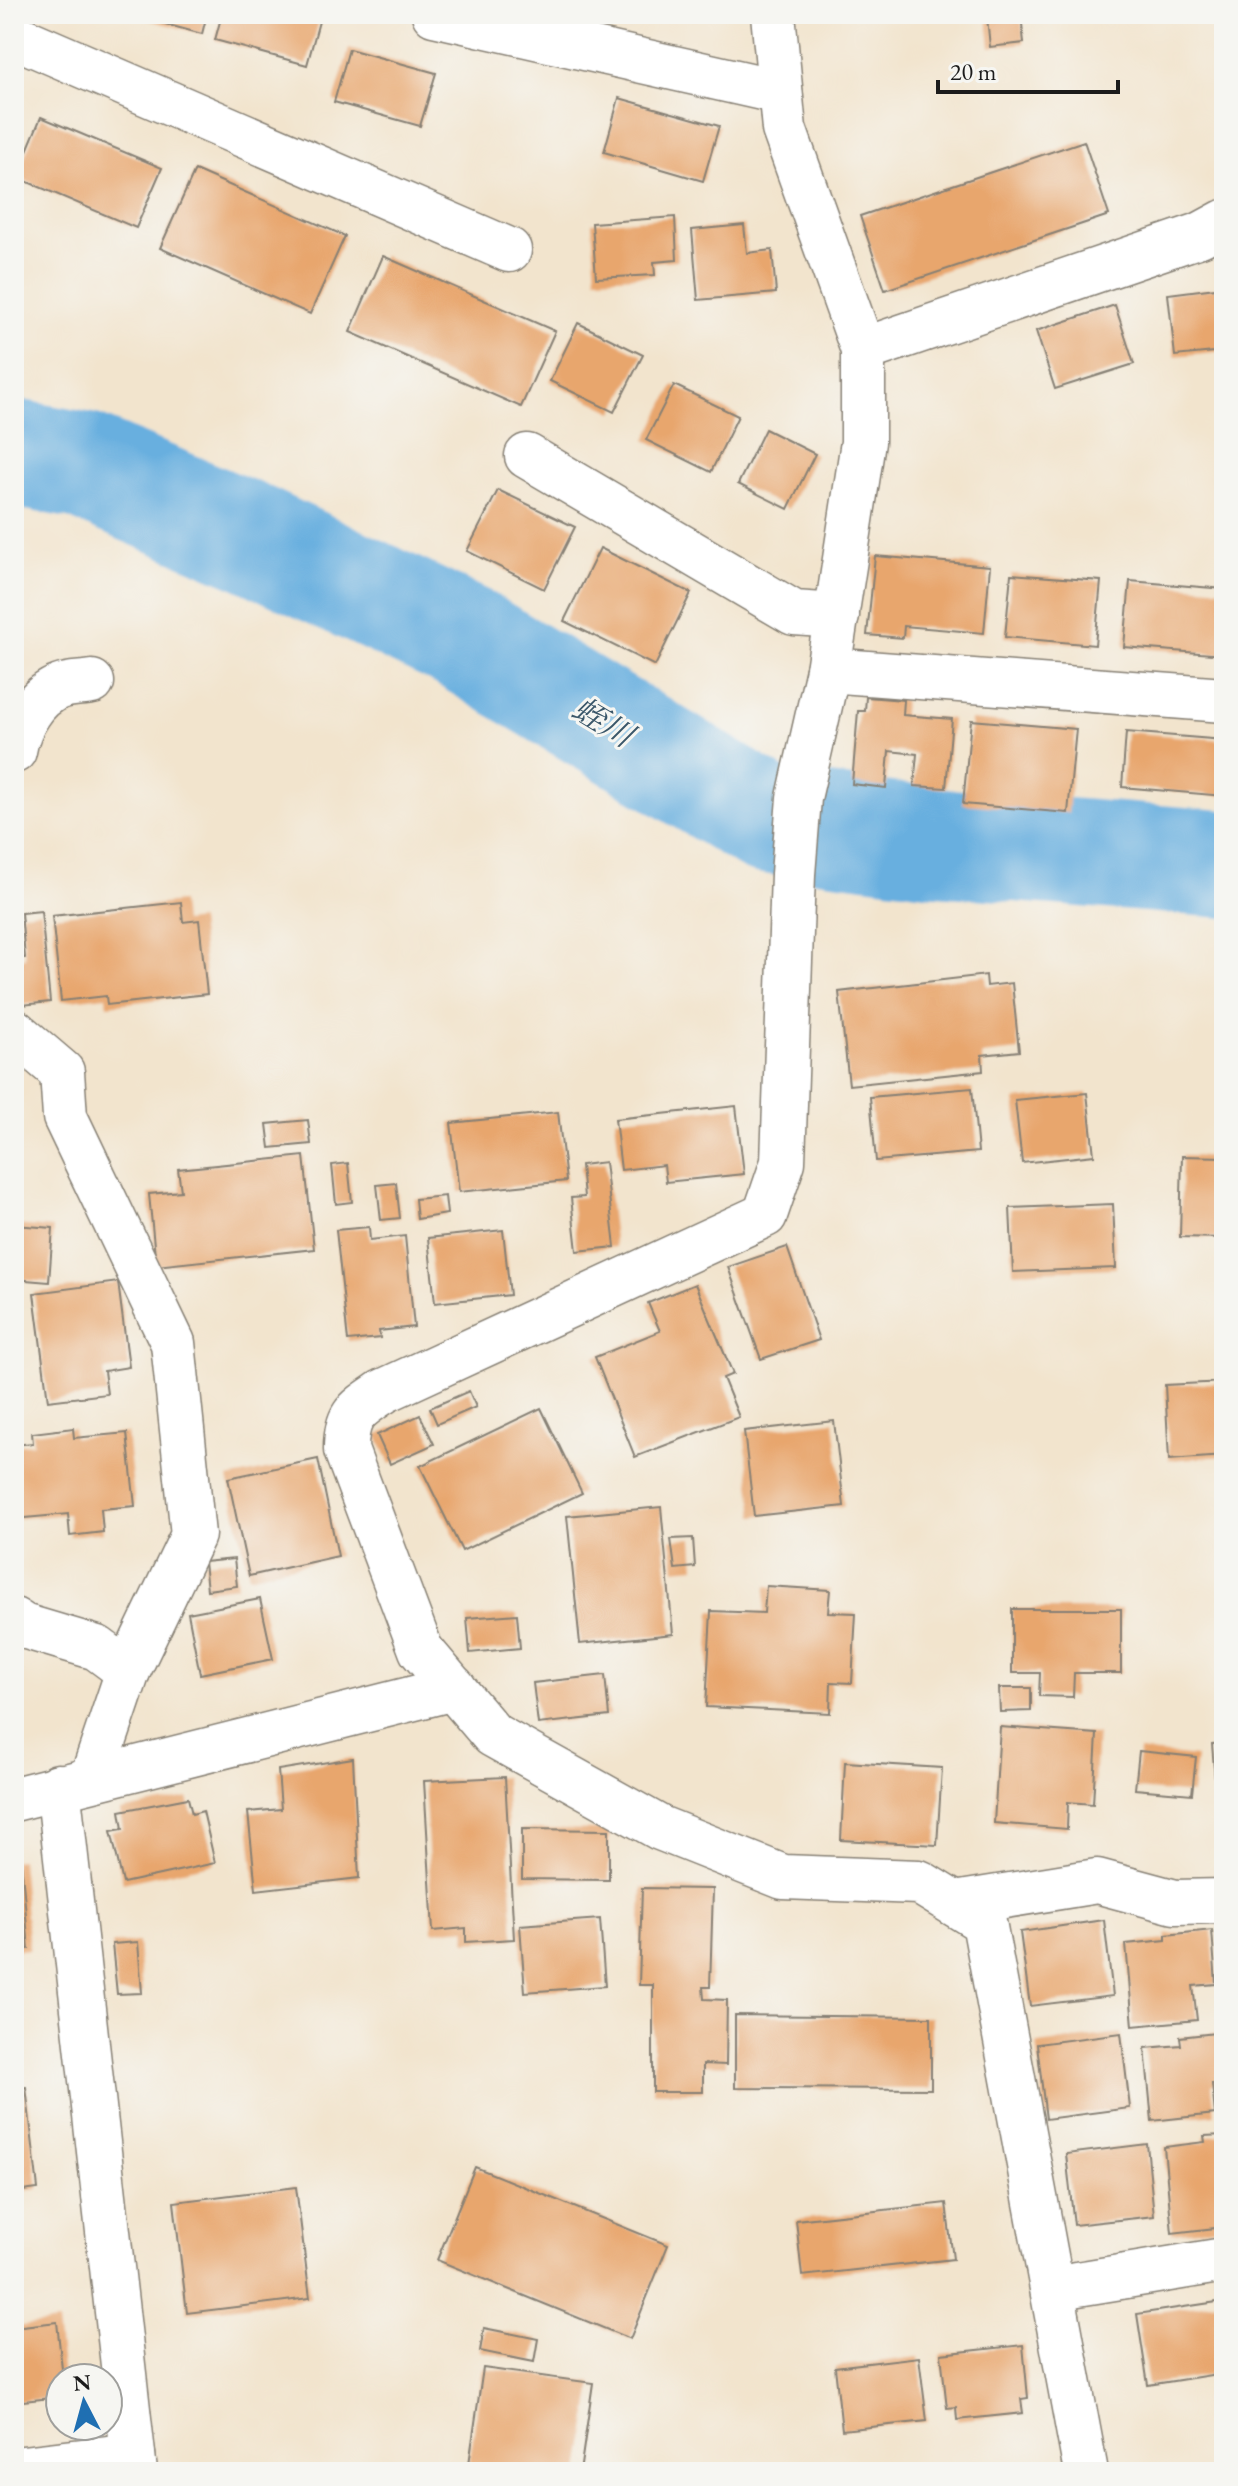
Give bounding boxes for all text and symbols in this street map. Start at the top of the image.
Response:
scale bar [938,44,1118,94]
text: 20 m [950,56,997,87]
water label: 蛭川 [565,688,644,758]
north arrow [44,2362,124,2442]
text: N [72,2367,93,2398]

